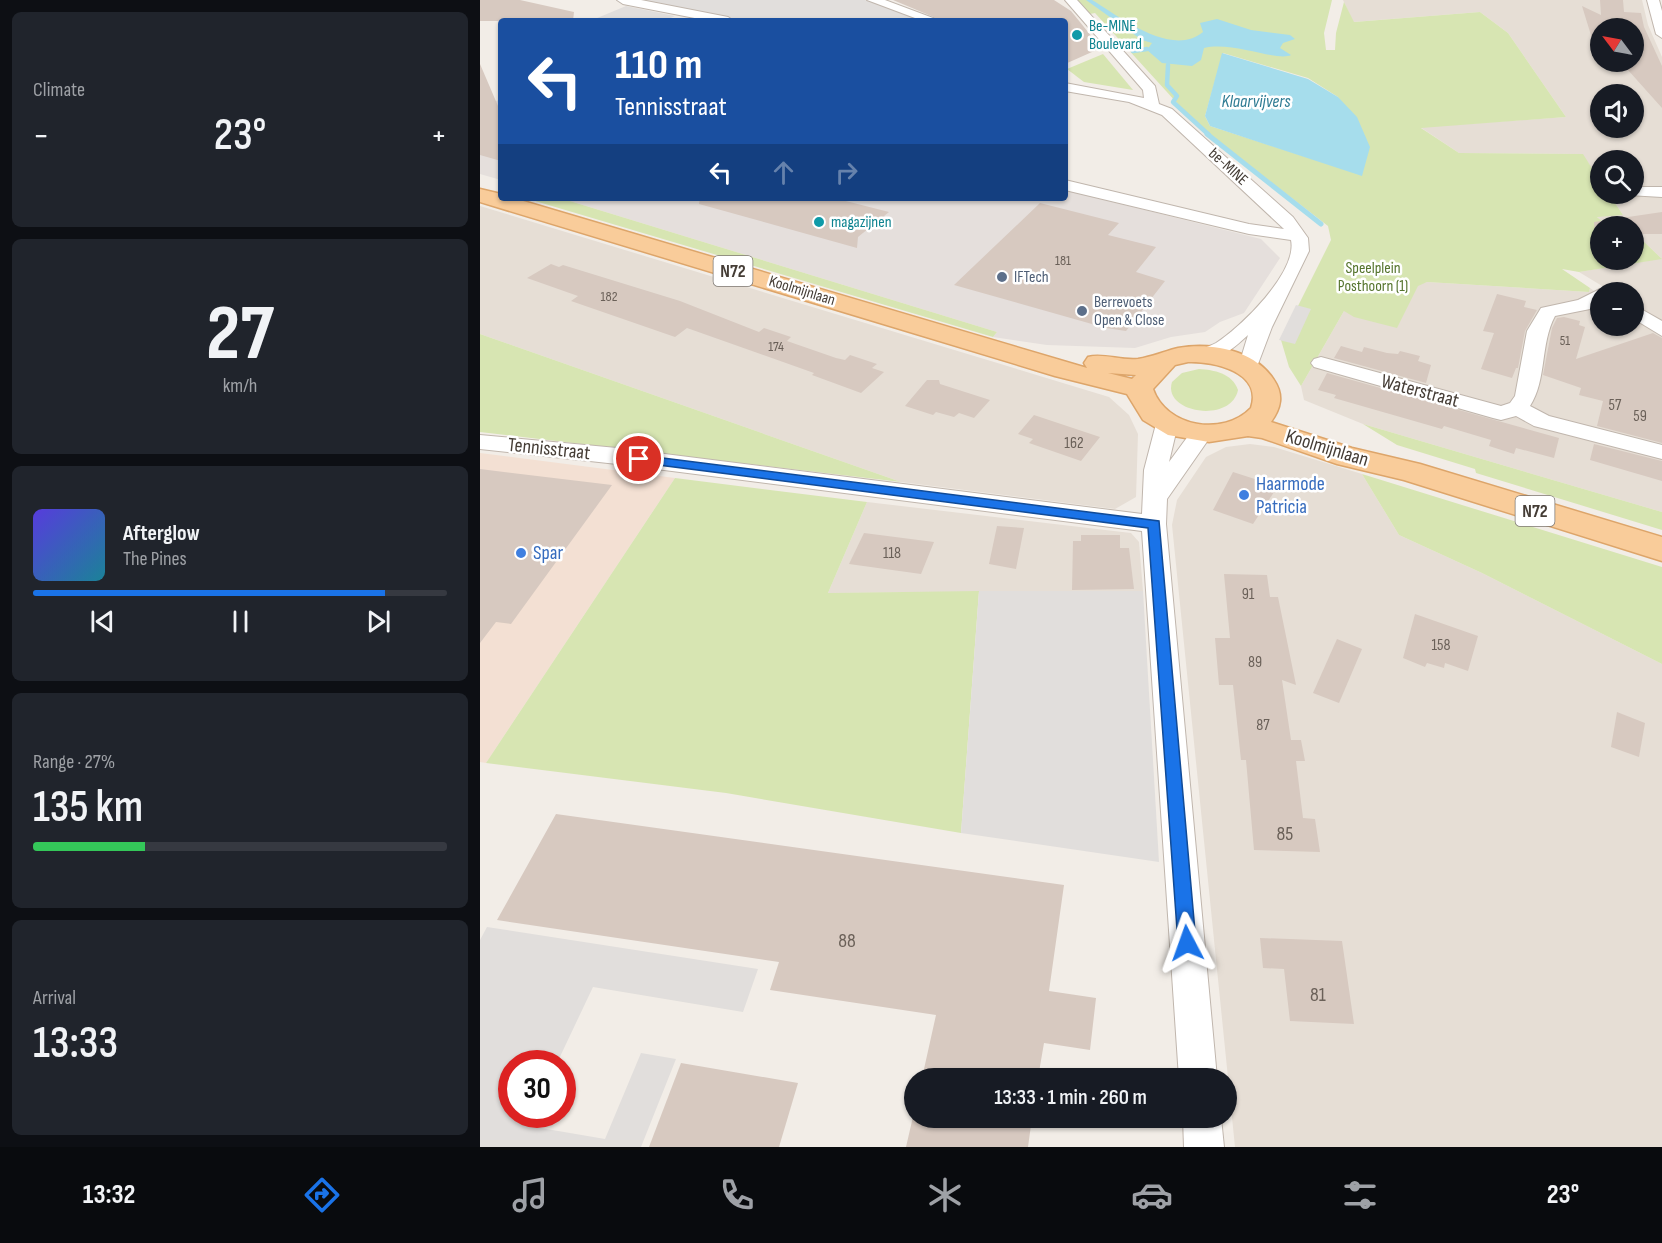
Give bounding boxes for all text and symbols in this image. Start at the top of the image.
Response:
place label: Be-MINE Boulevard [1089,17,1142,54]
north arrow [1590,18,1644,72]
map controls [1590,18,1644,336]
marker: Be-MINE Boulevard [1070,28,1084,42]
text: 110 m [615,40,702,91]
icon: left [516,42,594,120]
text: Climate [33,78,85,102]
button: sound [1590,84,1644,138]
text: Tennisstraat [615,91,727,123]
water label: Klaarvijvers [1221,91,1291,112]
text: 23° [214,108,266,163]
text: − [33,116,49,156]
text: + [431,116,447,156]
street label: be-MINE [1204,144,1252,190]
button: search [1590,150,1644,204]
icon: left [704,156,737,189]
icon: ahead [767,156,800,189]
icon: right [830,156,863,189]
place label: magazijnen [831,213,891,232]
marker: magazijnen [812,215,826,229]
button: + [1590,216,1644,270]
house number: 181 [1055,252,1071,269]
road number: N72 [714,256,752,286]
park label: Speelplein Posthoorn (1) [1338,259,1408,296]
place label: IFTech [1014,268,1049,287]
marker: IFTech [995,270,1009,284]
street label: Koolmijnlaan [767,272,837,310]
button: − [1590,282,1644,336]
text: 27 [206,288,274,381]
house number: 182 [601,288,618,305]
place label: Berrevoets Open & Close [1094,293,1165,330]
marker: Berrevoets Open & Close [1075,304,1089,318]
house number: 51 [1560,332,1570,349]
house number: 174 [768,338,784,355]
street label: Waterstraat [1378,369,1462,413]
text: km/h [223,374,257,398]
house number: 57 [1609,396,1622,415]
house number: 59 [1633,407,1647,426]
street label: Koolmijnlaan [1283,424,1371,472]
street label: Tennisstraat [507,433,591,465]
pin [613,433,664,484]
house number: 162 [1064,434,1084,453]
icon: arrive [622,442,655,475]
place label: Haarmode Patricia [1256,472,1325,519]
marker: Haarmode Patricia [1237,488,1251,502]
road number: N72 [1516,496,1554,526]
text: Afterglow [123,520,200,547]
place label: Spar [533,541,564,565]
house number: 118 [883,544,901,563]
marker: Spar [514,546,528,560]
text: The Pines [123,547,187,571]
house number: 91 [1242,585,1255,604]
icon: previous [86,605,119,638]
icon: pause [224,605,257,638]
icon: next [362,605,395,638]
house number: 158 [1431,636,1451,655]
house number: 89 [1248,653,1262,672]
house number: 87 [1256,716,1270,735]
text: Range · 27% [33,750,115,774]
text: 135 km [33,780,143,835]
house number: 85 [1277,822,1293,846]
position arrow [1155,911,1219,975]
house number: 88 [838,929,856,953]
house number: 81 [1310,983,1326,1007]
text: Arrival [33,986,76,1010]
text: 13:33 [33,1016,118,1071]
speed limit sign: 30 [498,1050,576,1128]
text: 13:33 · 1 min · 260 m [994,1084,1147,1111]
icon: directions [301,1174,343,1216]
icon: music [509,1174,551,1216]
icon: phone [716,1174,758,1216]
icon: climate [924,1174,966,1216]
icon: car [1131,1174,1173,1216]
icon: filters [1339,1174,1381,1216]
text: 13:32 [83,1179,135,1211]
text: 23° [1547,1179,1579,1211]

